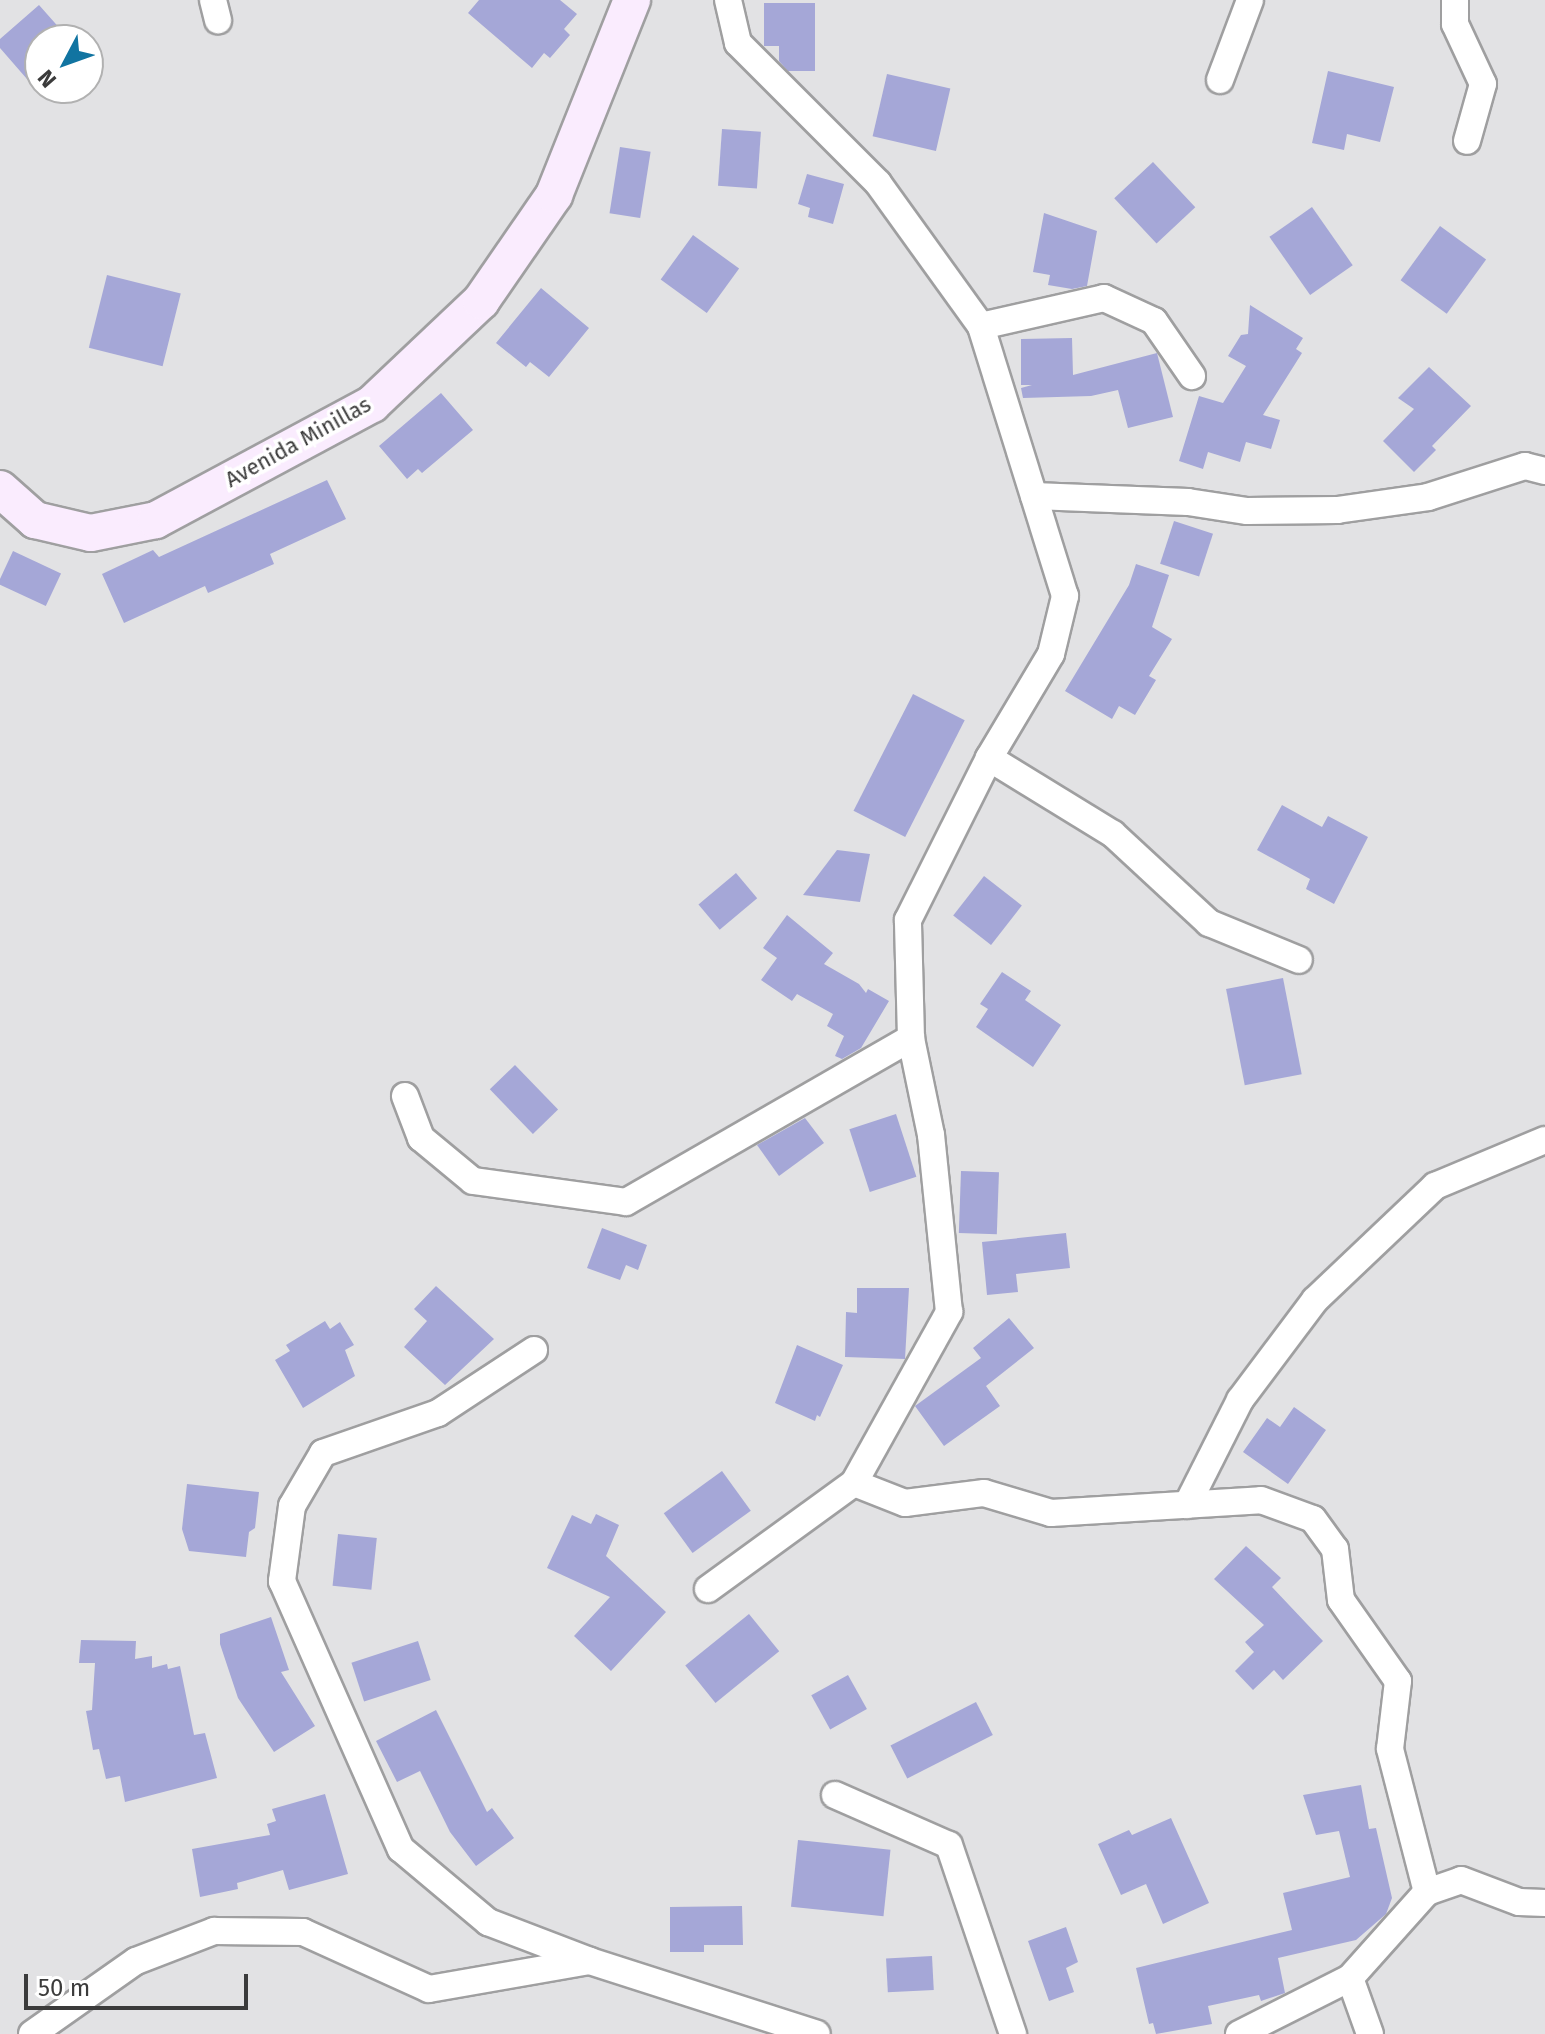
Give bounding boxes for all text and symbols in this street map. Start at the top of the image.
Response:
north arrow [24,24,104,104]
text: N [32,64,62,93]
street label: Avenida Minillas [220,391,376,493]
scale bar [28,1958,252,2008]
text: 50 m [38,1974,90,2002]

